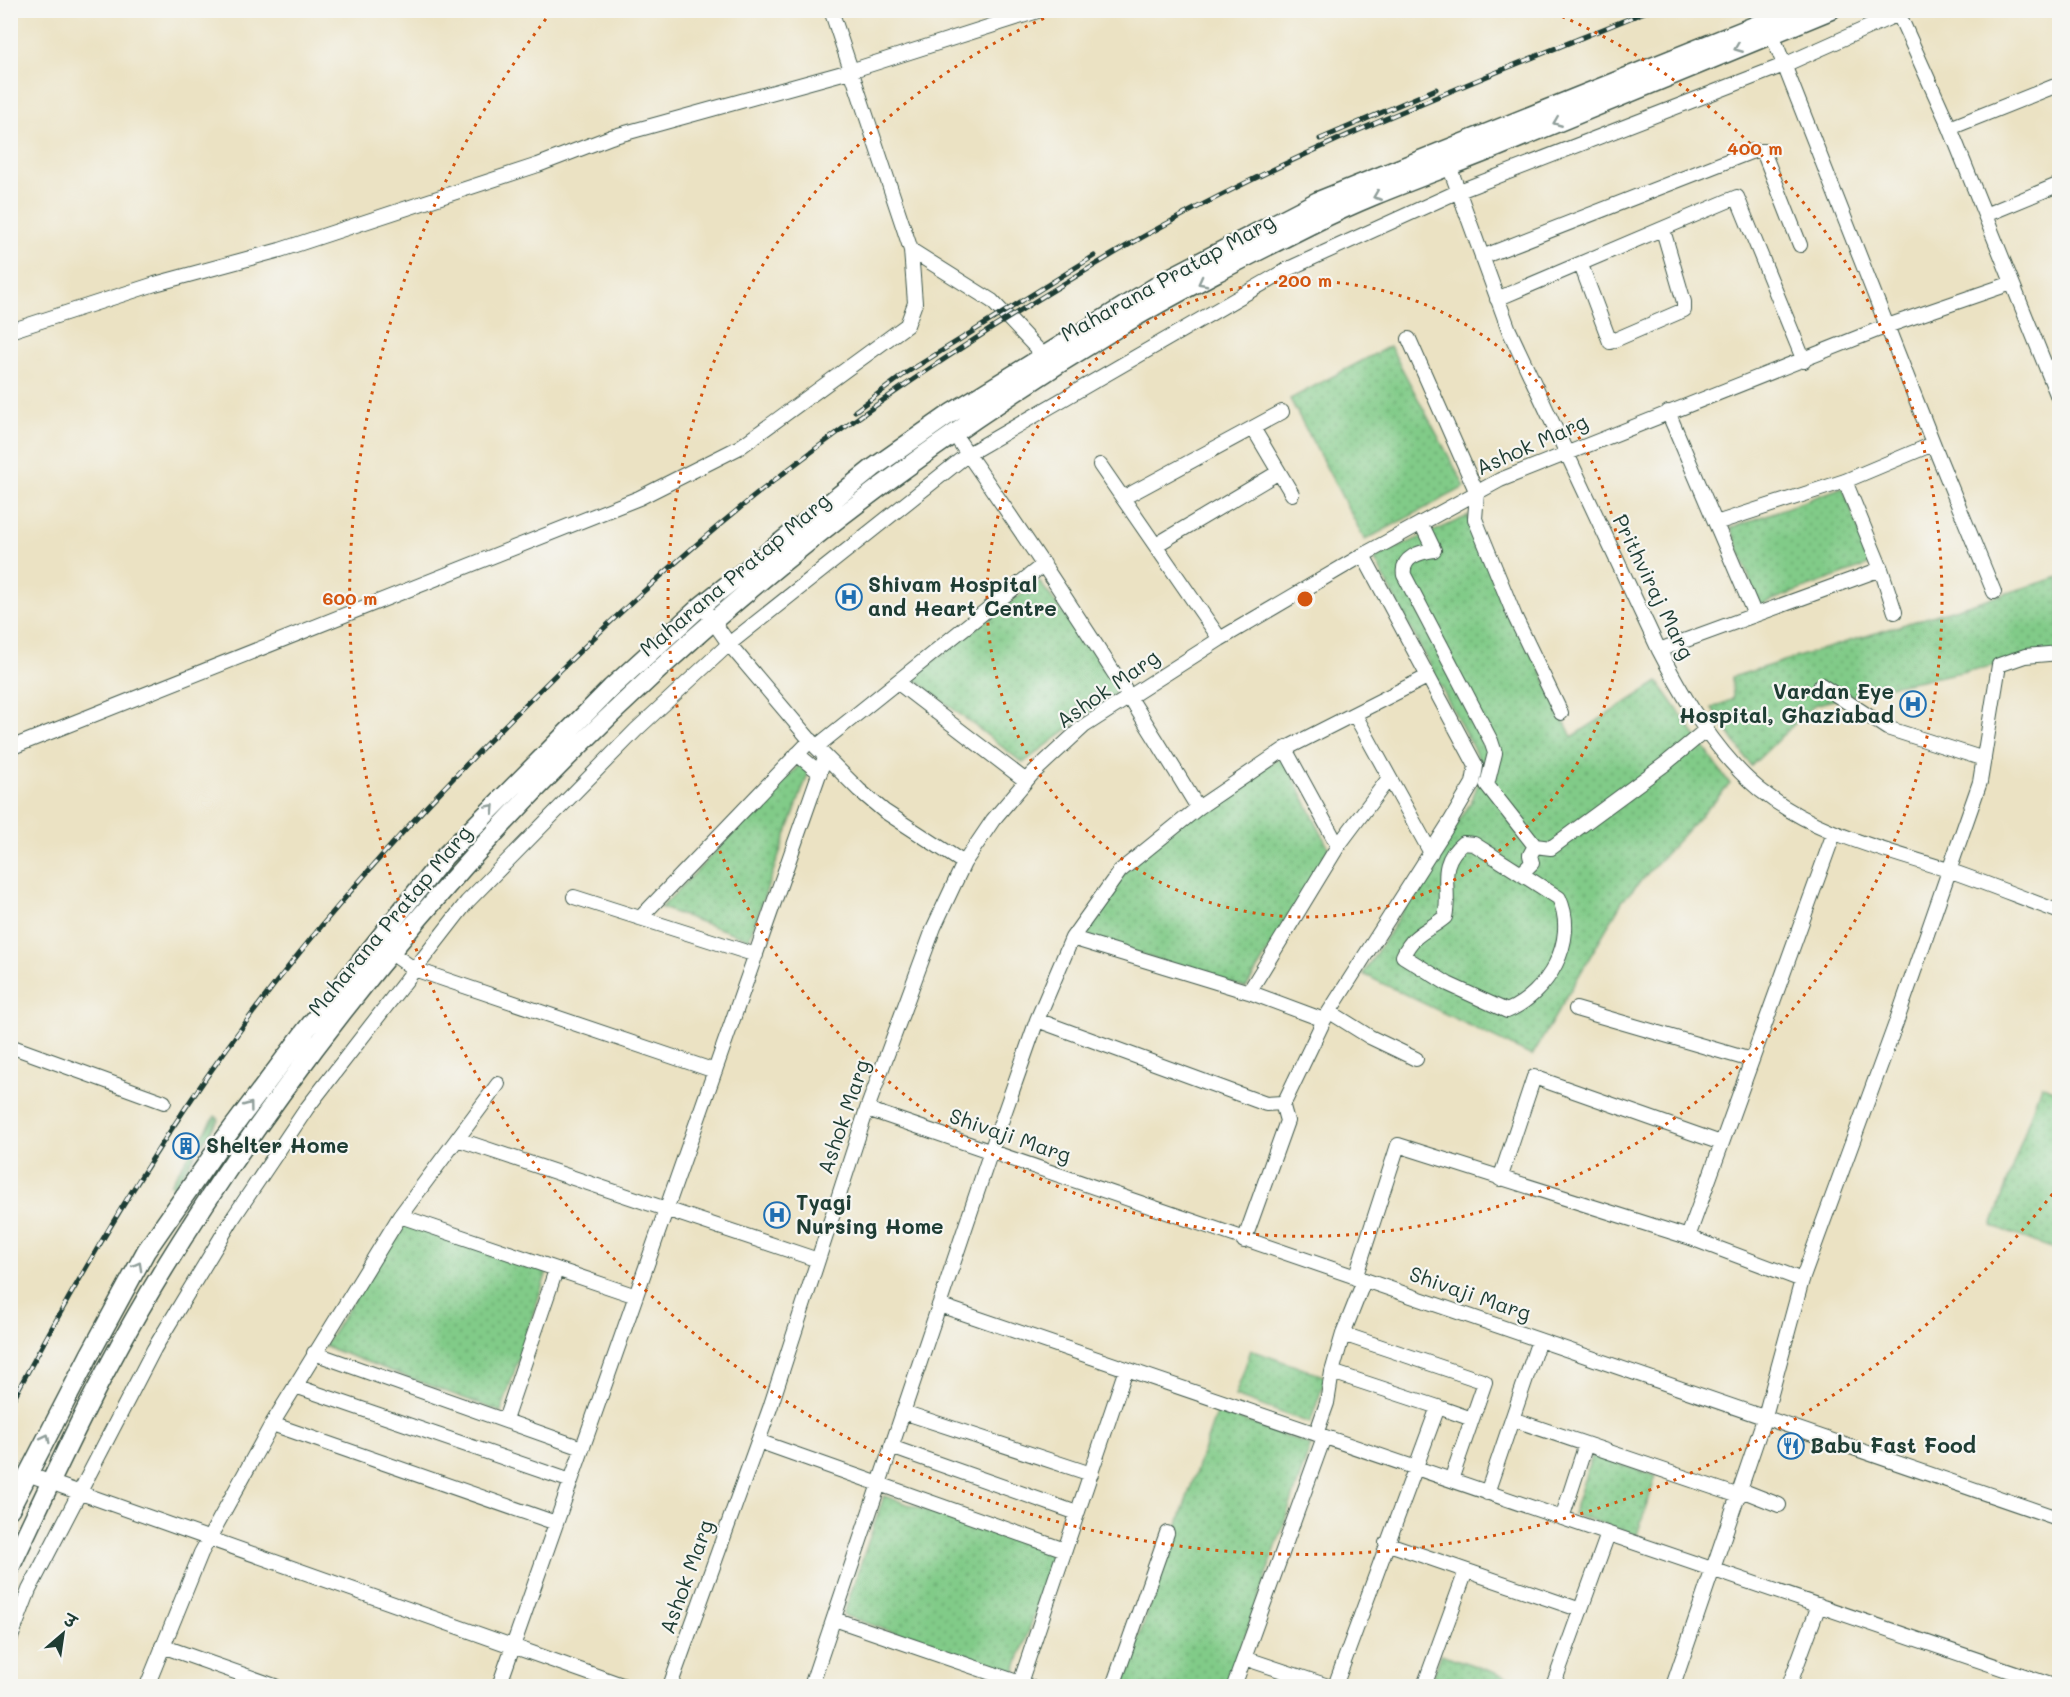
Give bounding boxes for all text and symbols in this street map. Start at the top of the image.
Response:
one-way arrow [1733,41,1744,53]
one-way arrow [1553,115,1564,127]
text: 400 m [1727,136,1783,160]
one-way arrow [1372,189,1383,201]
street label: Maharana Pratap Marg [1055,207,1279,347]
text: 200 m [1278,268,1332,292]
one-way arrow [1198,275,1208,286]
street label: Ashok Marg [1471,407,1591,480]
street label: Maharana Pratap Marg [633,486,835,662]
street label: Prithviraj Marg [1608,509,1701,663]
place label: Shivam Hospital and Heart Centre [868,570,1057,621]
hospital icon: Shivam Hospital and Heart Centre [834,582,864,612]
text: 600 m [323,586,377,610]
centre of rings [1295,589,1315,609]
street label: Ashok Marg [1050,642,1164,733]
place label: Vardan Eye Hospital, Ghaziabad [1679,677,1894,728]
hospital icon: Vardan Eye Hospital, Ghaziabad [1898,689,1928,719]
one-way arrow [484,804,495,814]
street label: Maharana Pratap Marg [301,819,477,1021]
street label: Ashok Marg [810,1056,875,1177]
one-way arrow [242,1101,253,1112]
street label: Shivaji Marg [946,1101,1075,1168]
building icon: Shelter Home [171,1131,201,1161]
place label: Shelter Home [206,1131,349,1158]
place label: Tyagi Nursing Home [796,1188,944,1239]
hospital icon: Tyagi Nursing Home [762,1200,792,1230]
street label: Shivaji Marg [1406,1259,1535,1326]
one-way arrow [131,1262,142,1272]
restaurant icon: Babu Fast Food [1776,1431,1806,1461]
place label: Babu Fast Food [1810,1431,1976,1458]
one-way arrow [39,1433,50,1444]
street label: Ashok Marg [652,1516,719,1637]
north arrow [33,1604,93,1664]
text: उ [59,1608,81,1633]

